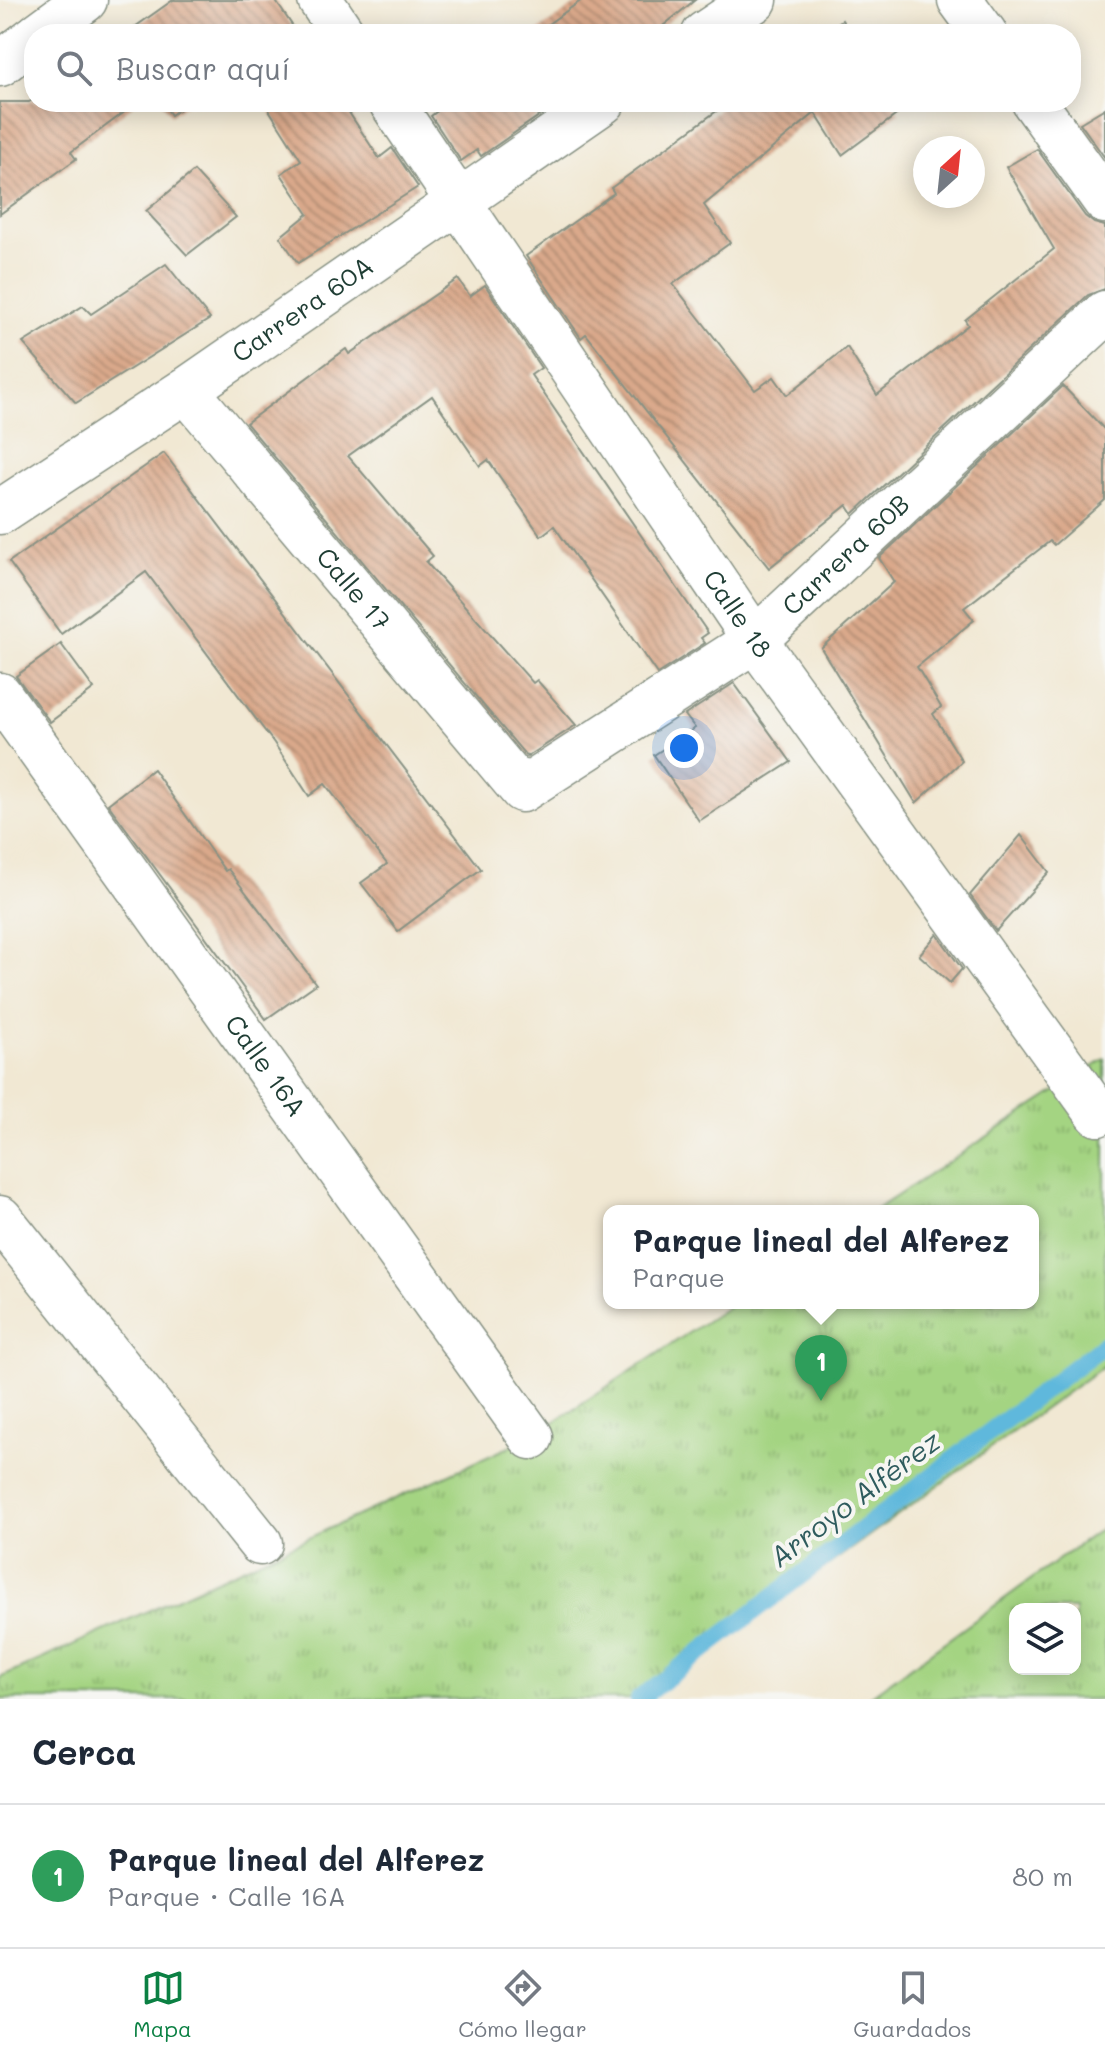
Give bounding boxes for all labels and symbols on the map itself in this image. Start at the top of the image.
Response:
north arrow [913,136,985,208]
street label: Carrera 60A [225,248,379,369]
street label: Carrera 60B [774,486,916,622]
street label: Calle 17 [309,540,399,637]
street label: Calle 18 [696,563,780,664]
your location [664,728,704,768]
street label: Calle 16A [218,1008,314,1123]
pin: 1 [795,1335,847,1401]
water label: Arroyo Alférez [762,1422,947,1574]

